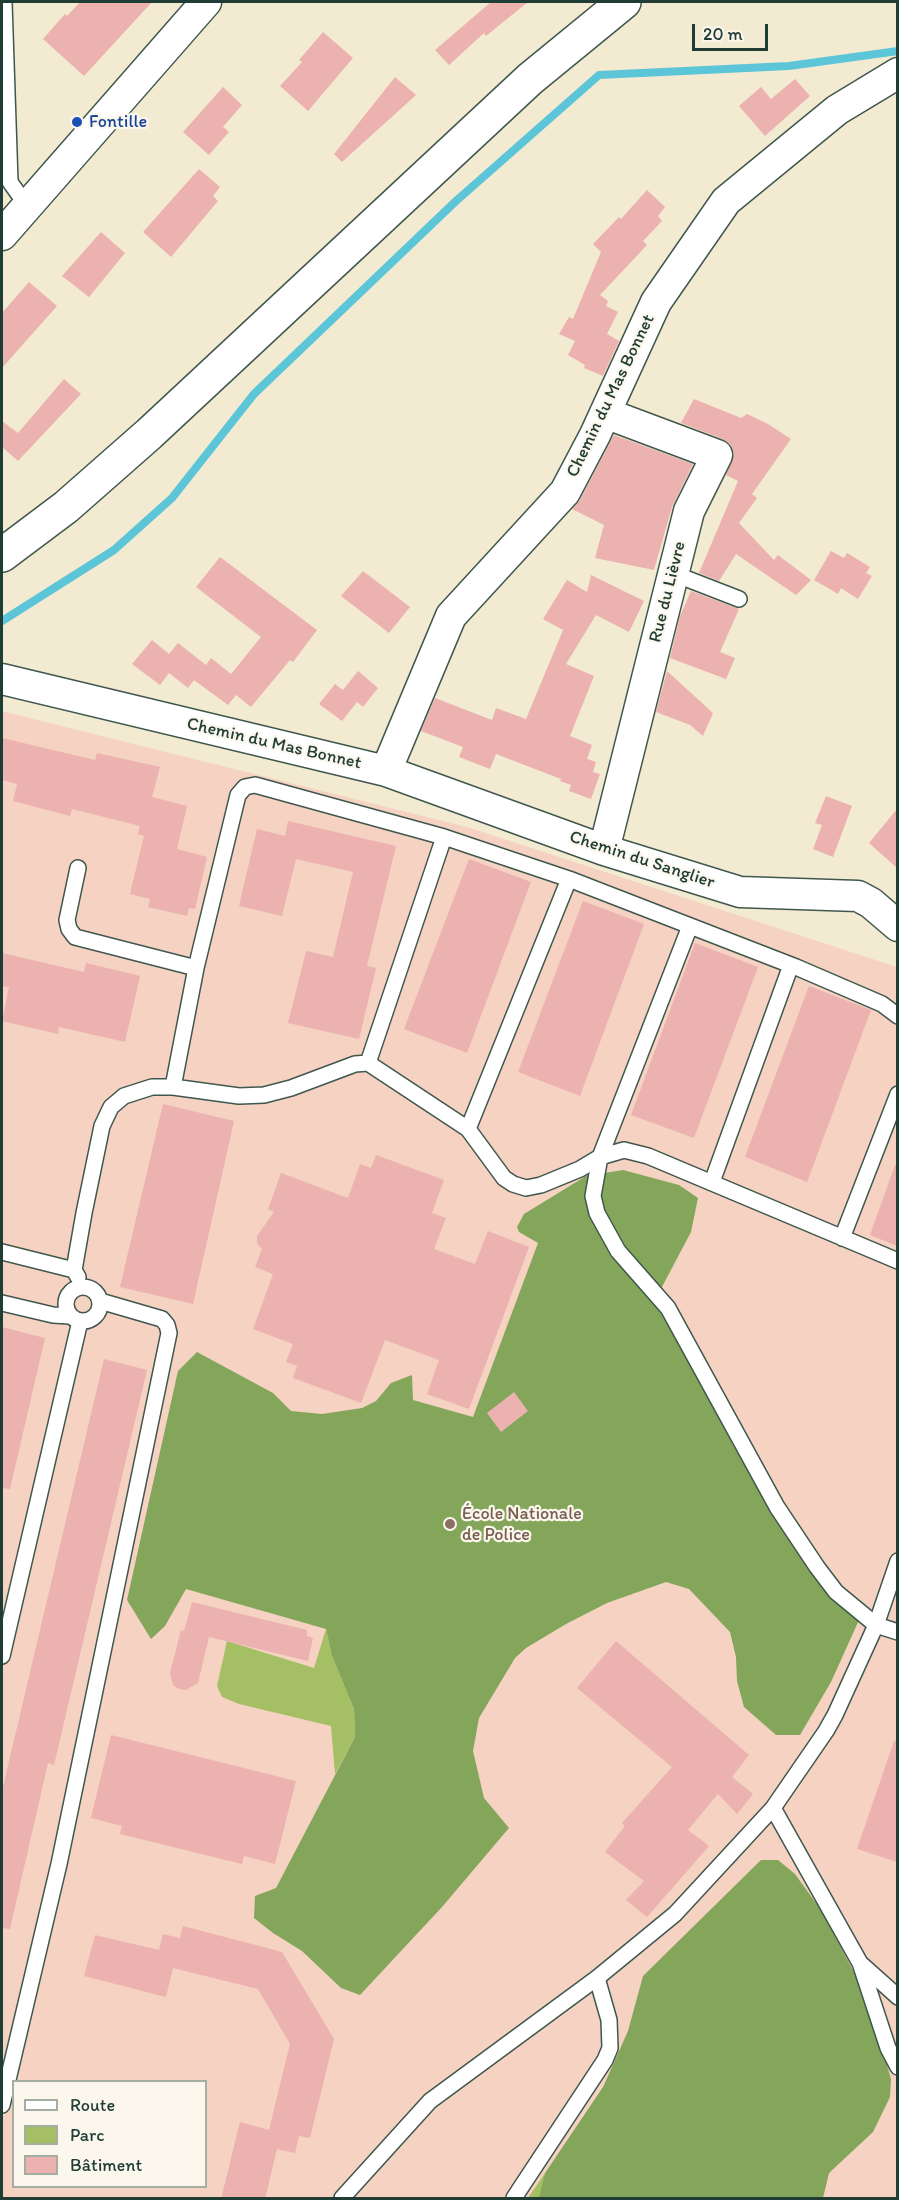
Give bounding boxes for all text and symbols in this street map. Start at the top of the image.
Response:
scale bar [695,12,772,50]
text: 20 m [703,23,743,45]
place label: Fontille [89,111,147,133]
marker: Fontille [70,115,84,129]
street label: Chemin du Mas Bonnet [562,311,660,481]
street label: Rue du Lièvre [645,539,691,645]
street label: Chemin du Mas Bonnet [185,713,363,775]
street label: Chemin du Sanglier [567,826,717,894]
place label: École Nationale de Police [462,1503,582,1546]
marker: École Nationale de Police [443,1517,457,1531]
legend [12,2080,207,2188]
text: Route [70,2094,115,2116]
text: Parc [70,2124,104,2146]
text: Bâtiment [70,2154,142,2176]

